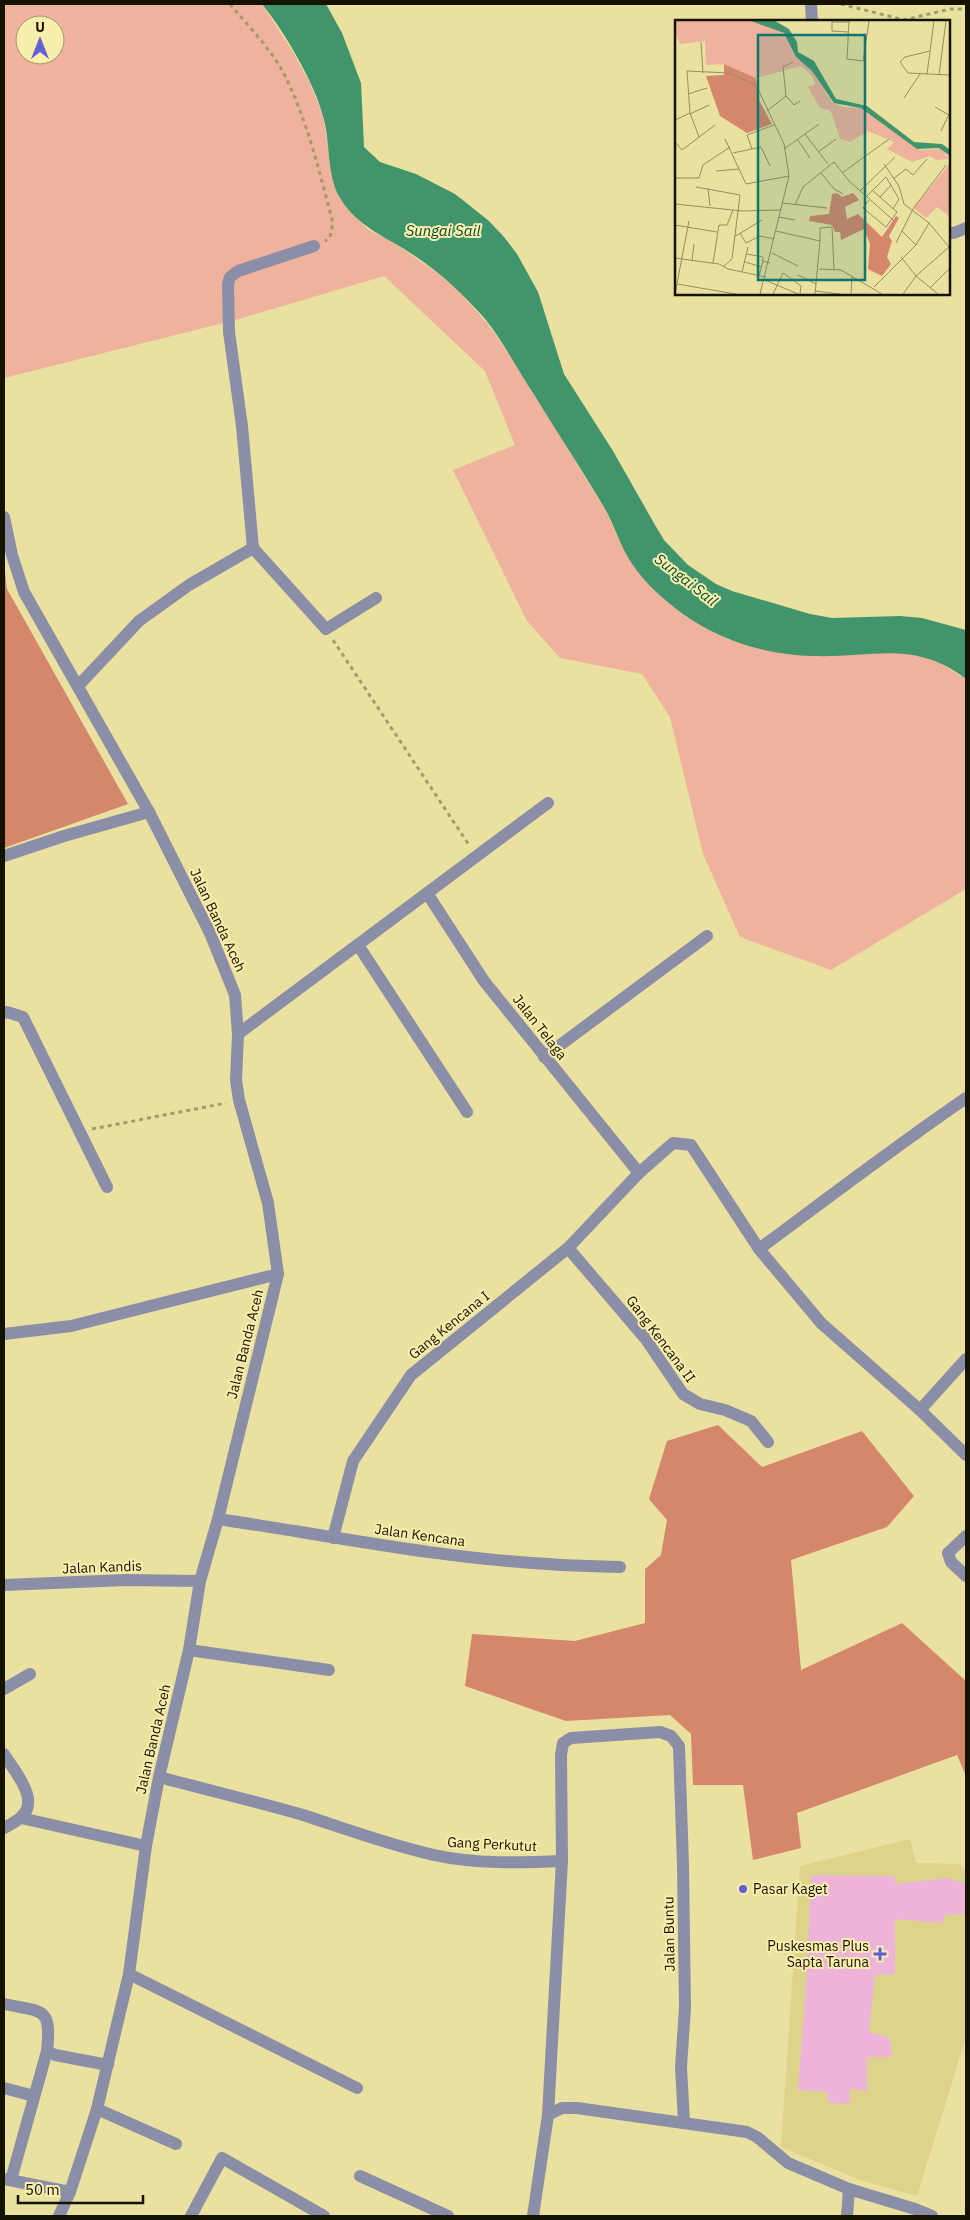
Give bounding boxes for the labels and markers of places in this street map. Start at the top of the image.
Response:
place label: Pasar Kaget [753,1880,828,1898]
marker: Pasar Kaget [737,1883,749,1895]
place label: Puskesmas Plus Sapta Taruna [767,1937,870,1971]
marker: Puskesmas Plus Sapta Taruna [873,1947,887,1961]

